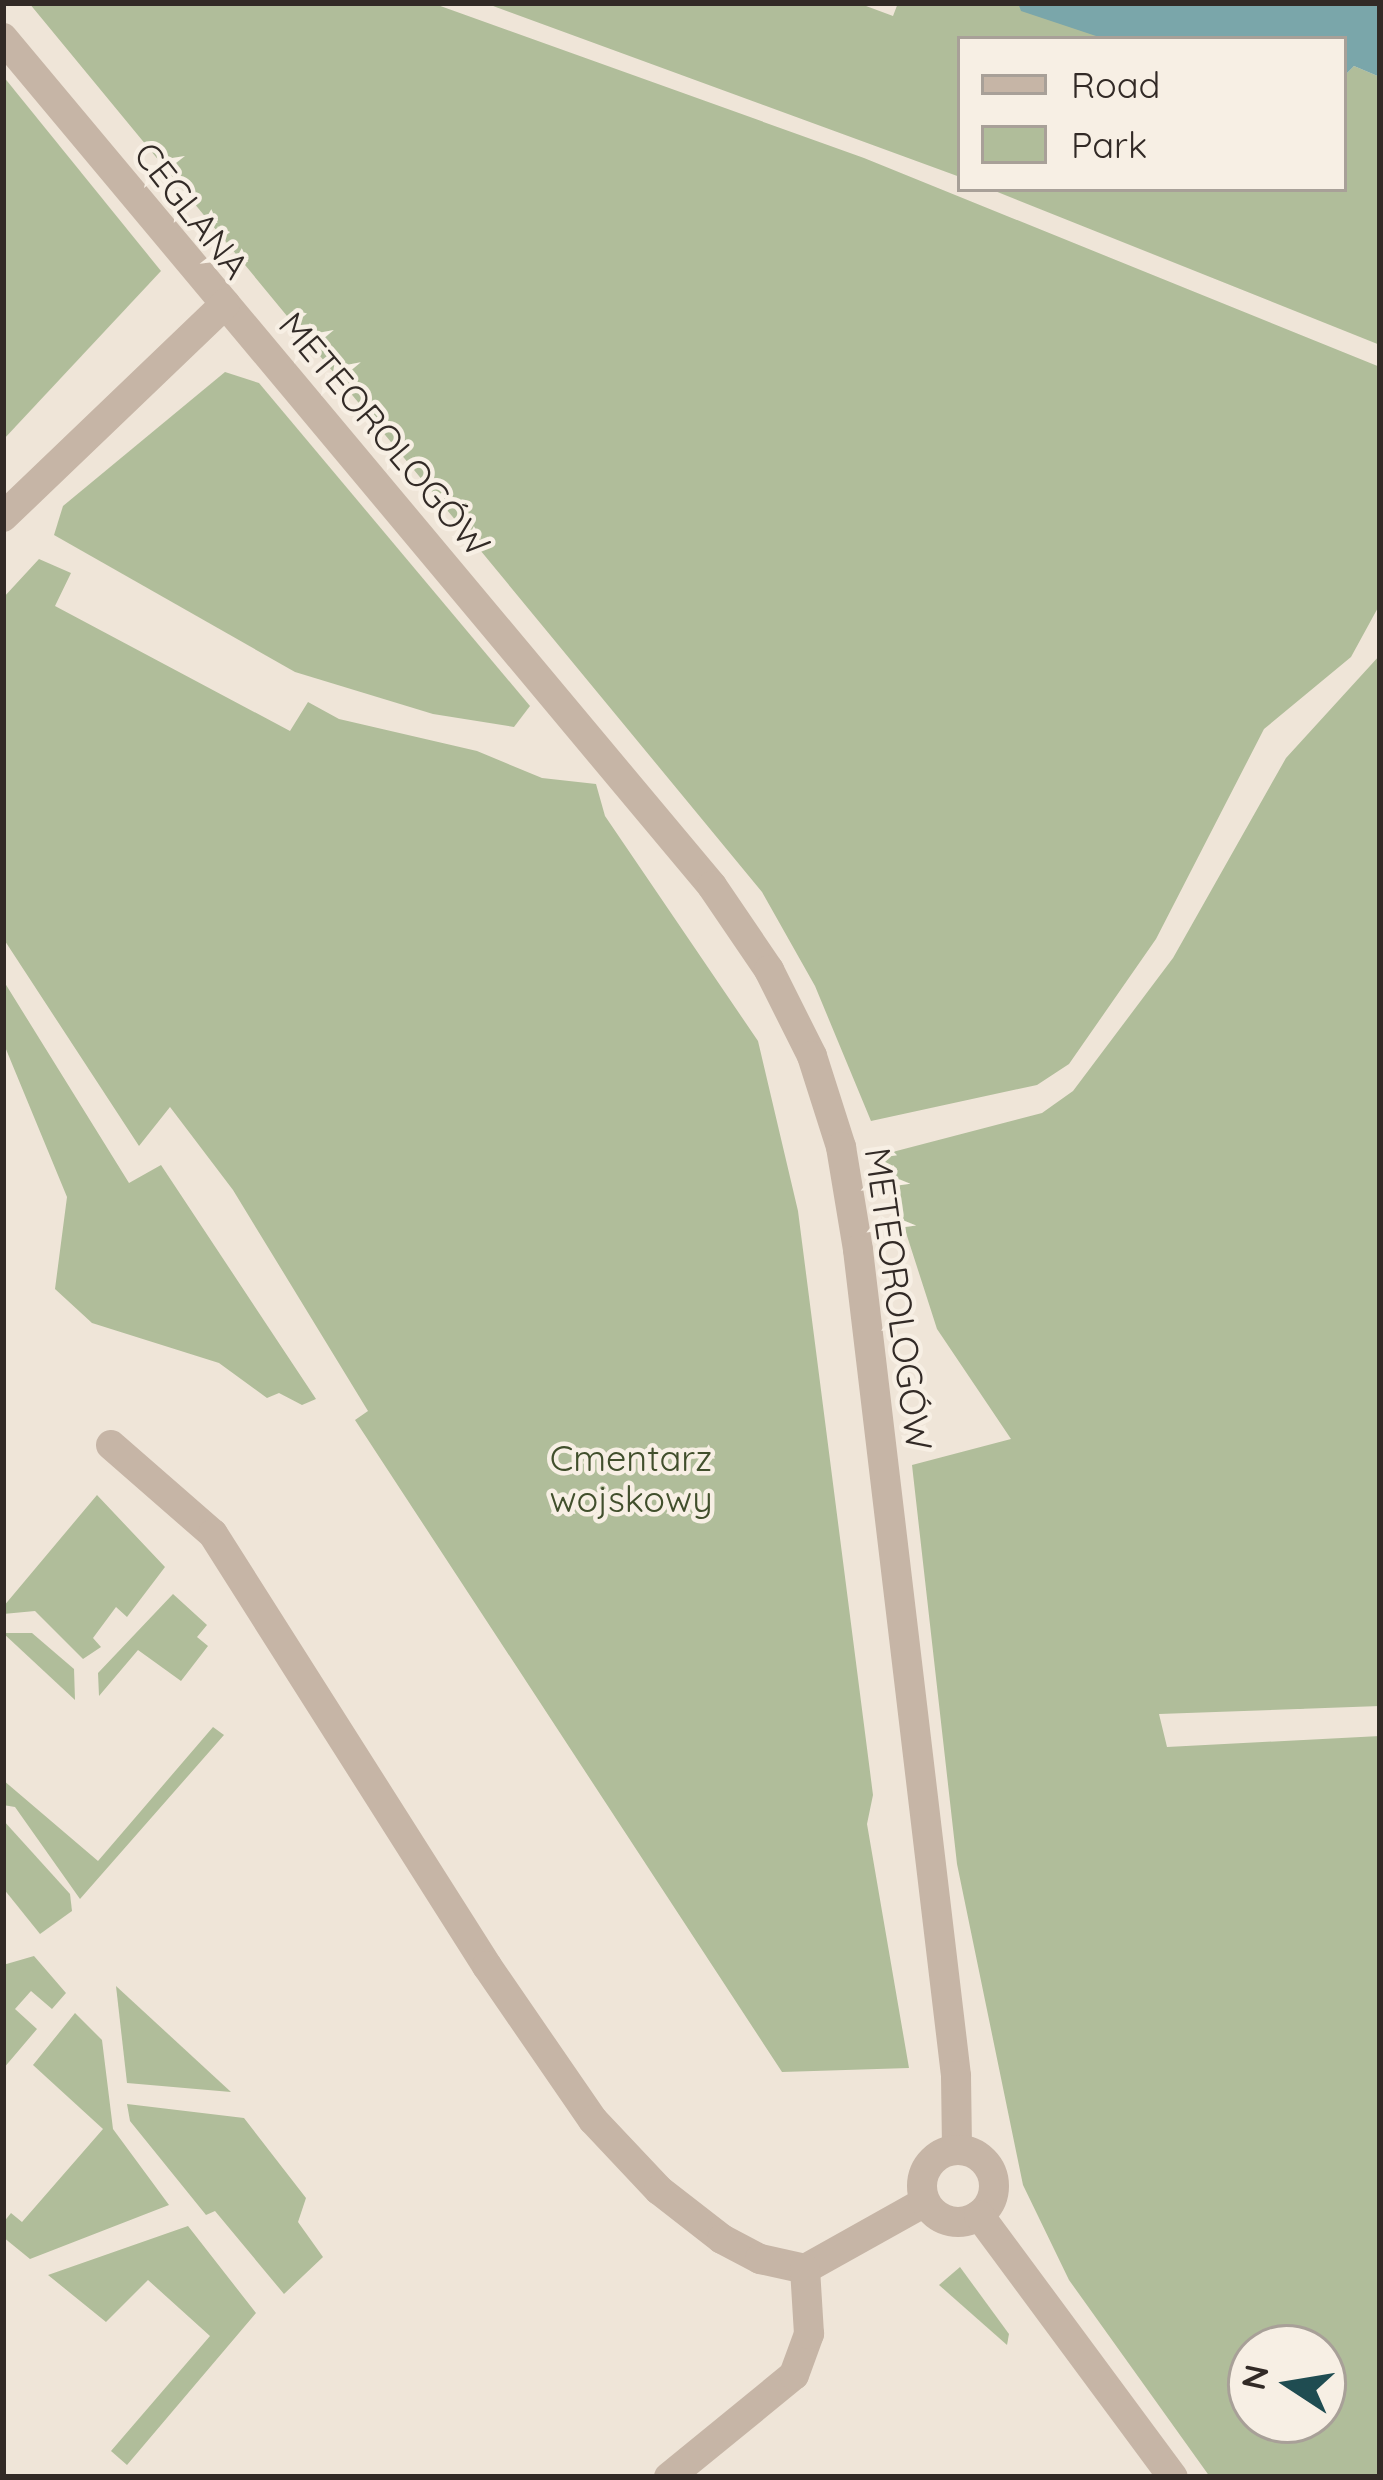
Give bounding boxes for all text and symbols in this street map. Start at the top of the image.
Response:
legend [957,36,1347,192]
text: Road [1071,62,1160,107]
text: Park [1071,122,1147,167]
street label: CEGLANA [125,133,259,287]
street label: METEOROLOGÓW [270,303,500,565]
street label: METEOROLOGÓW [856,1145,942,1453]
park label: Cmentarz wojskowy [549,1435,713,1520]
north arrow [1227,2324,1347,2444]
text: N [1232,2361,1277,2393]

